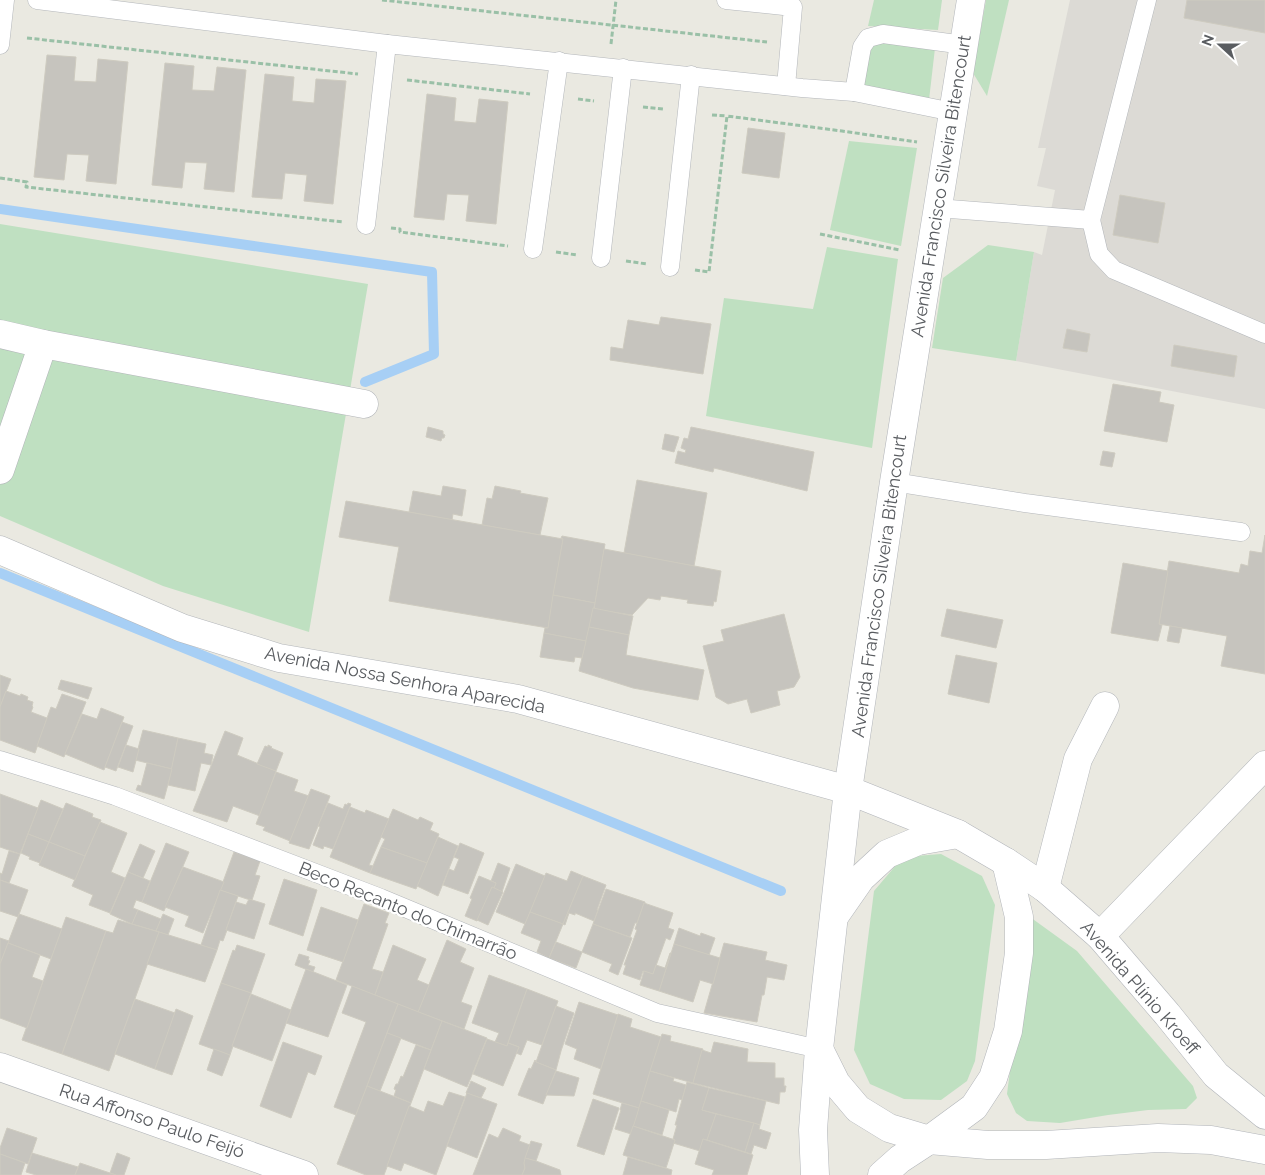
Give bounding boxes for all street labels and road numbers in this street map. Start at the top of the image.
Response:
street label: Avenida Francisco Silveira Bitencourt [906,33,975,339]
street label: Avenida Francisco Silveira Bitencourt [847,433,910,739]
street label: Avenida Nossa Senhora Aparecida [263,642,547,717]
street label: Beco Recanto do Chimarrão [296,857,521,964]
street label: Avenida Plínio Kroeff [1077,916,1205,1059]
street label: Rua Affonso Paulo Feijó [57,1079,248,1162]

